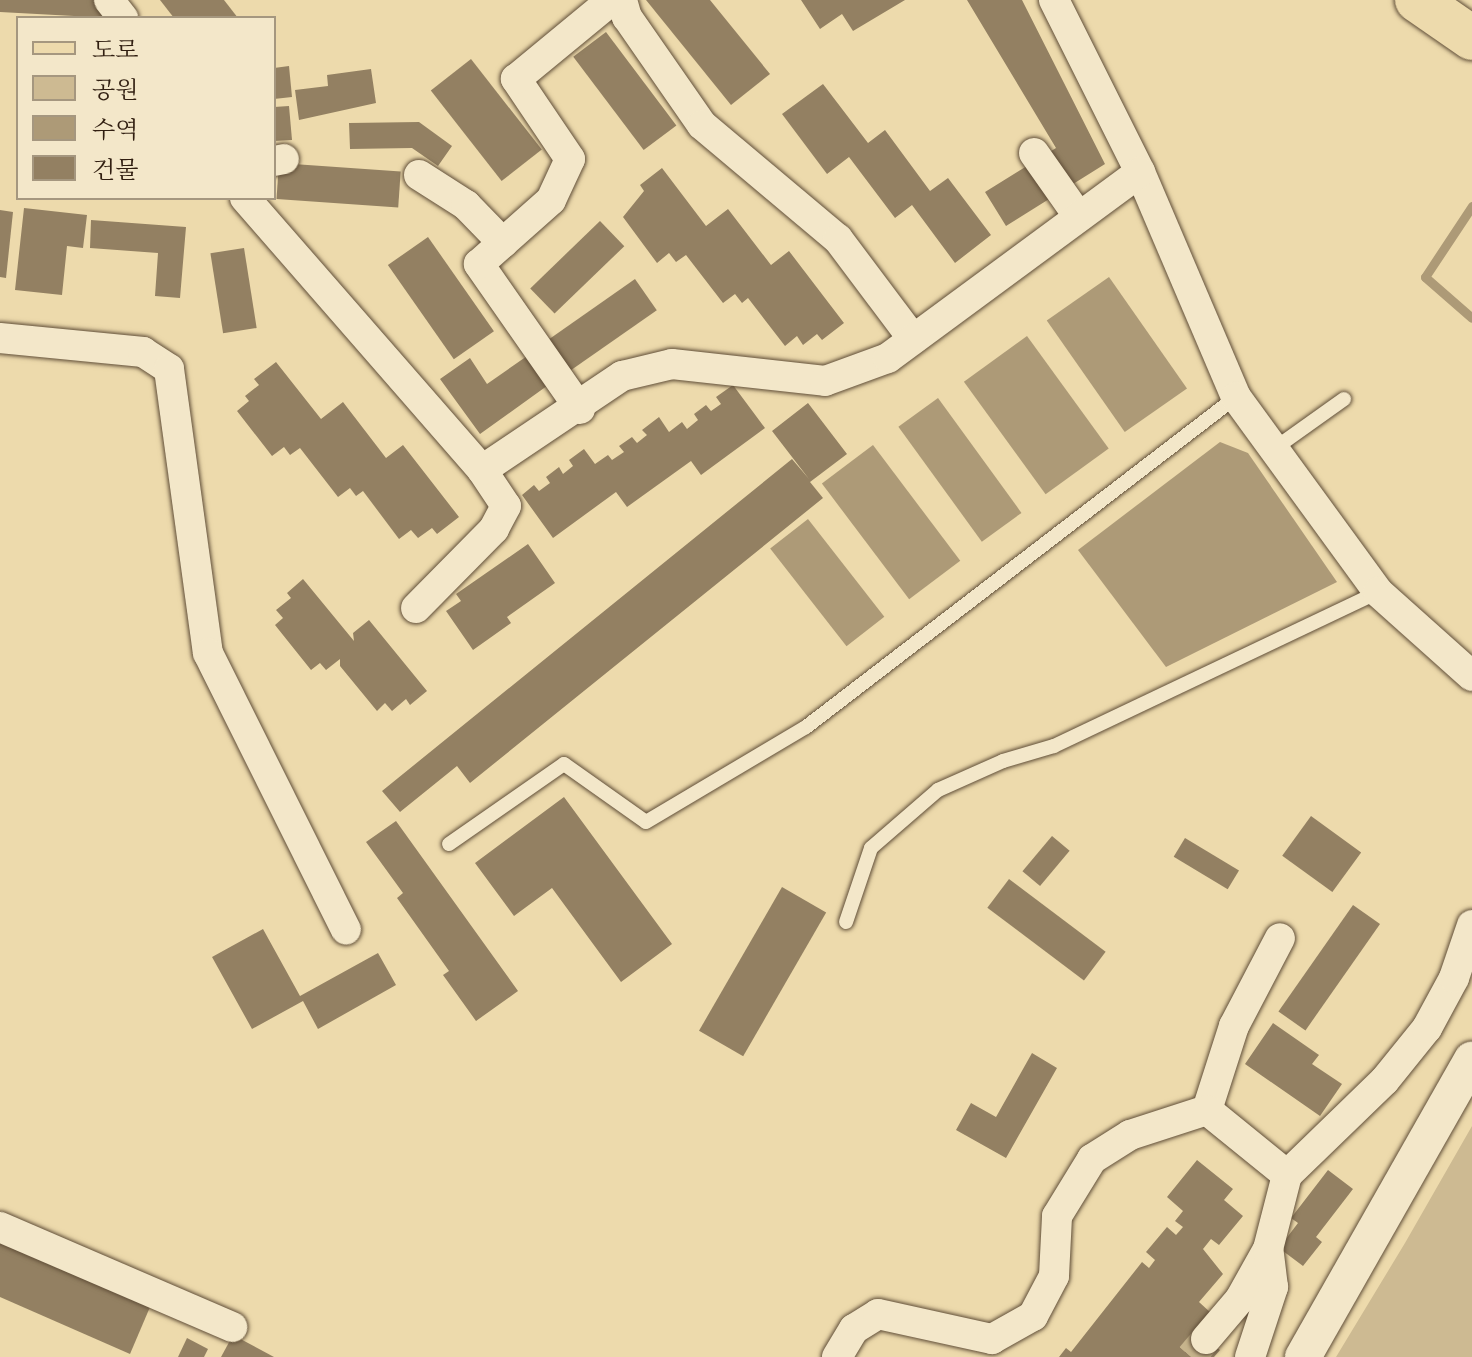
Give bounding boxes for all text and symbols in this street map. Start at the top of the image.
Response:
legend [16,16,276,200]
text: 도로 [92,40,138,64]
text: 공원 [92,80,138,104]
text: 수역 [92,120,138,144]
text: 건물 [92,160,138,184]

